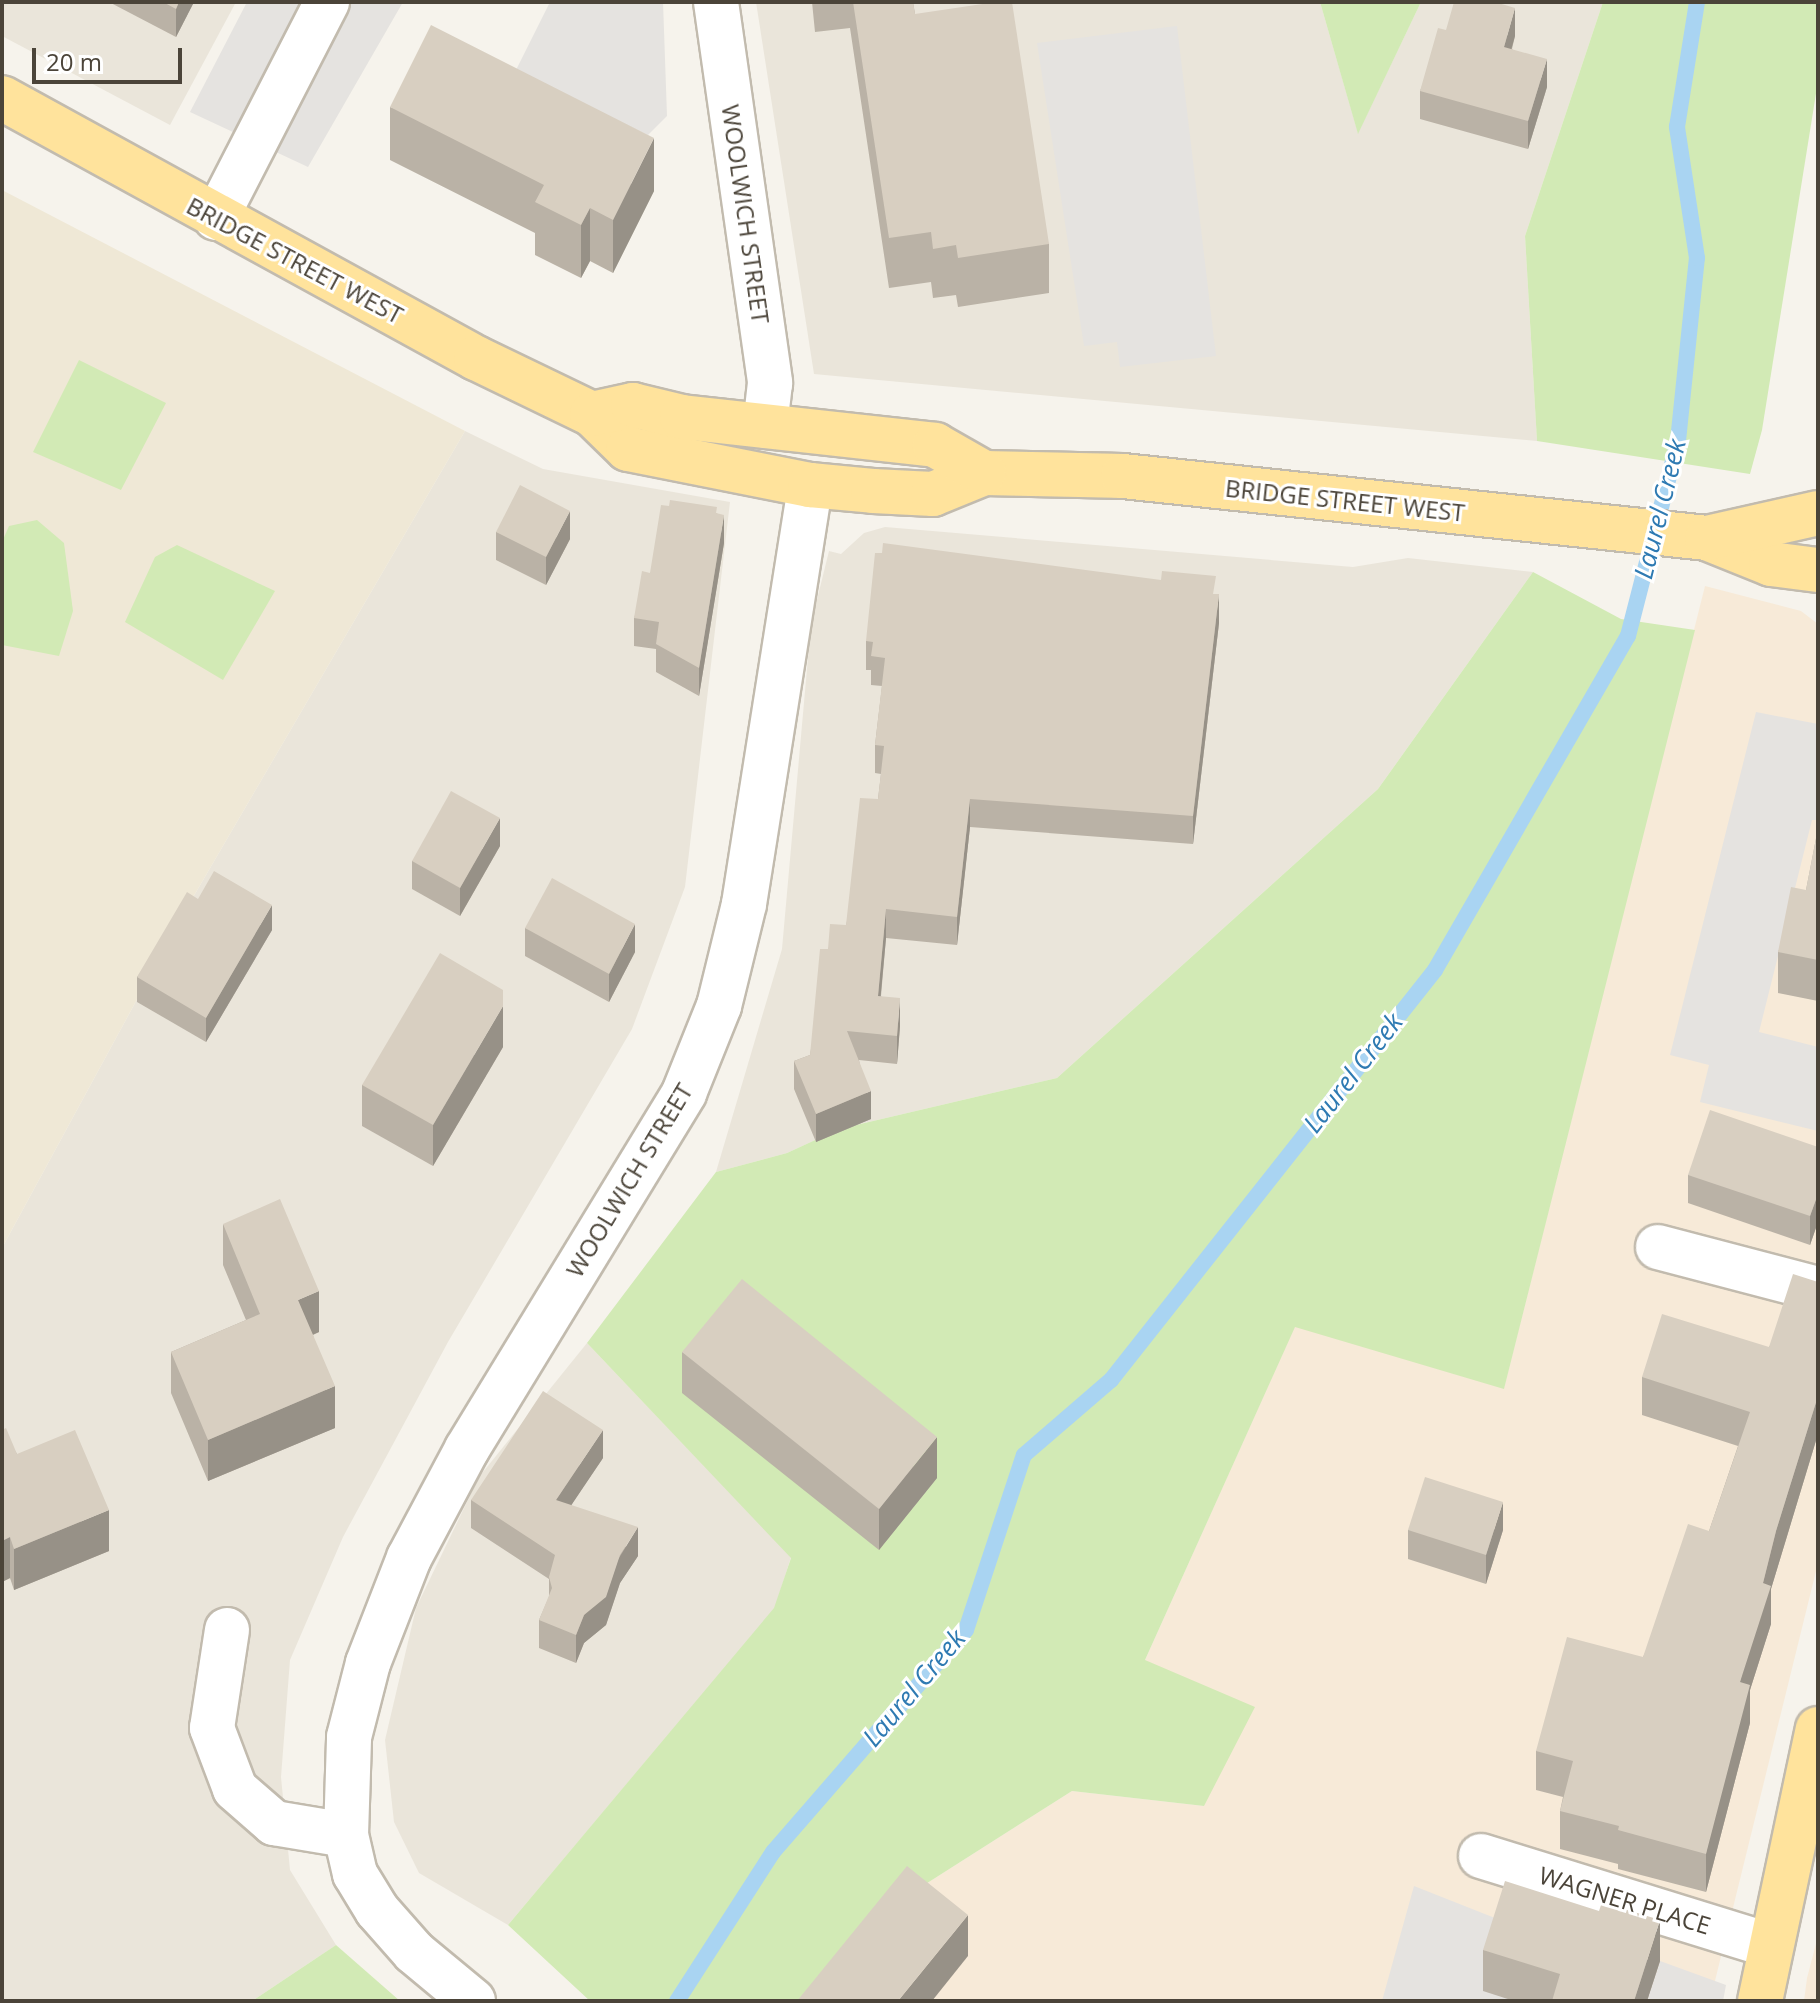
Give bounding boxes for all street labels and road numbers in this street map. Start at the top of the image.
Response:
street label: WOOLWICH STREET [716,103,776,325]
street label: BRIDGE STREET WEST [182,191,408,329]
street label: BRIDGE STREET WEST [1224,473,1466,527]
street label: WOOLWICH STREET [560,1078,698,1282]
street label: WAGNER PLACE [1536,1860,1714,1940]

